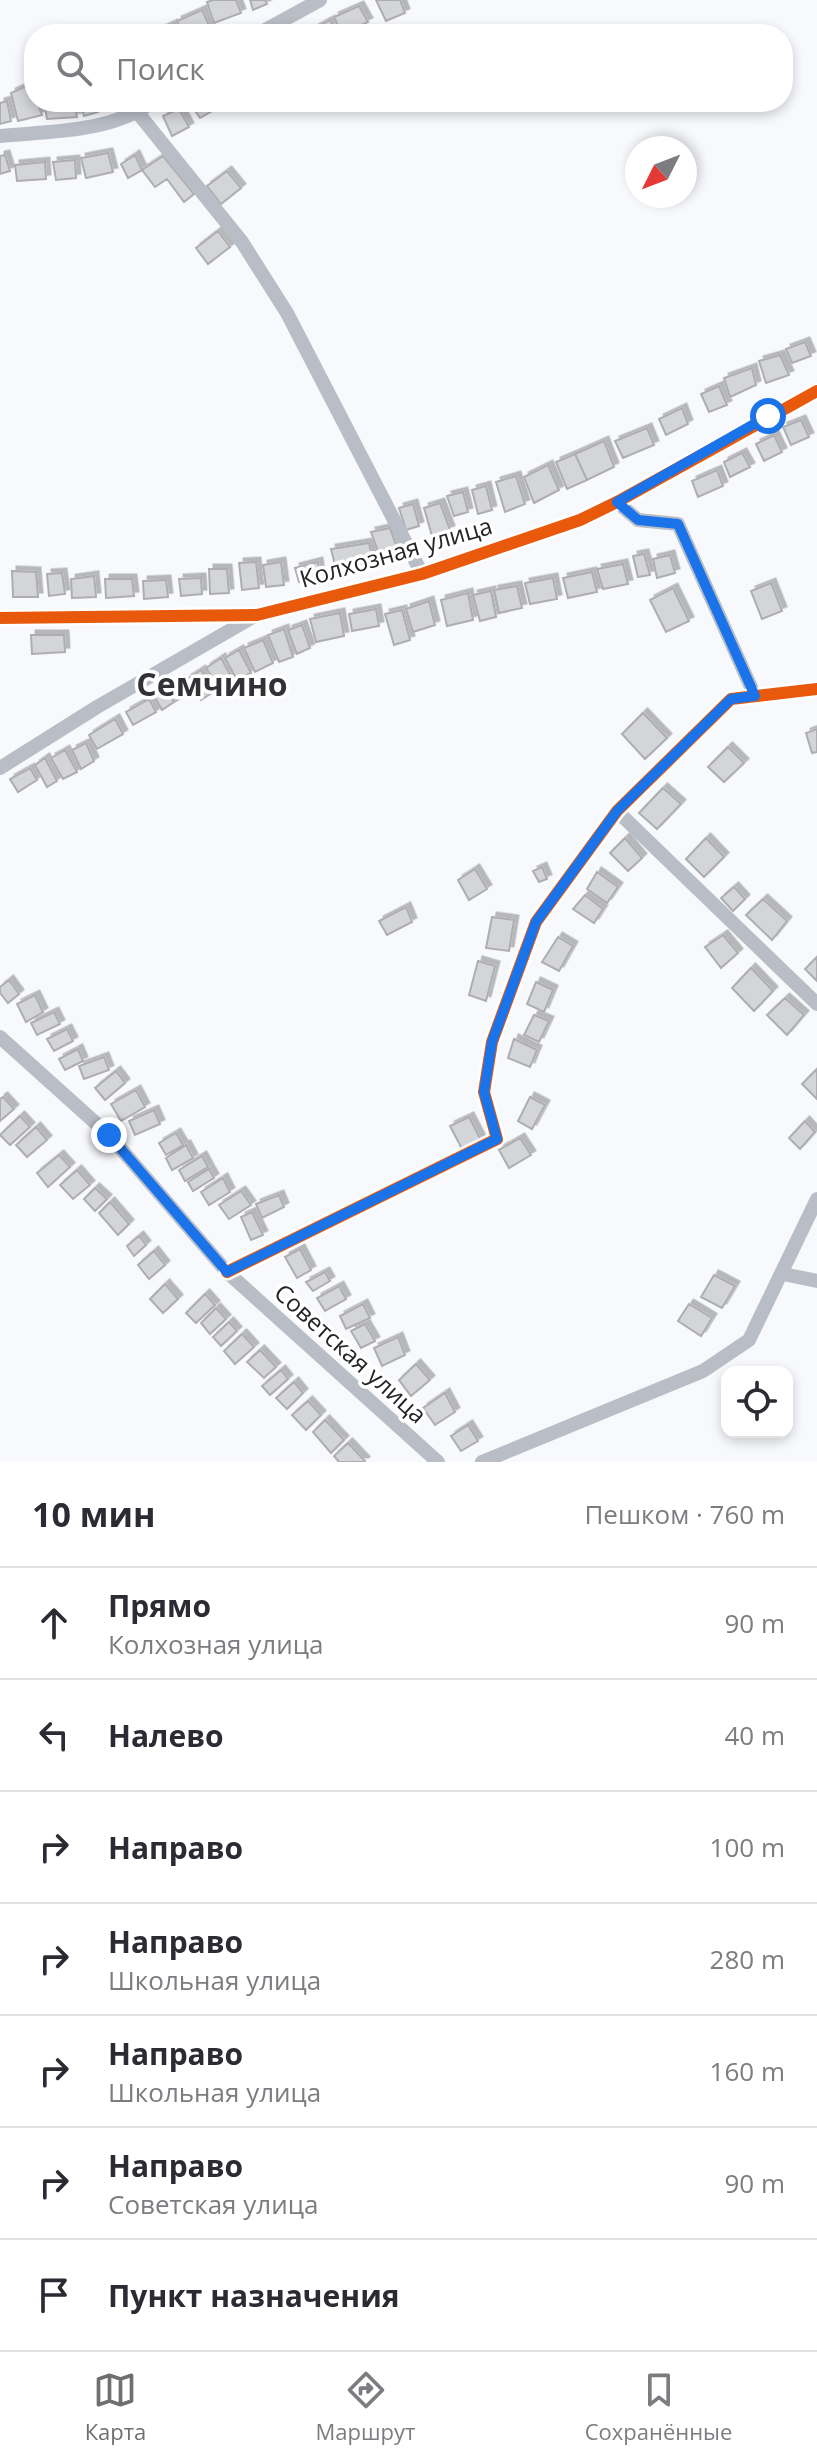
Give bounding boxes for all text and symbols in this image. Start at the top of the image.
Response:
search box [24,24,793,112]
icon: search [52,46,96,90]
text: Поиск [116,48,205,89]
north arrow [625,136,697,208]
route start [750,398,786,434]
street label: Колхозная улица [295,508,496,595]
district label: Семчино [136,662,288,705]
route end [91,1117,127,1153]
street label: Советская улица [268,1276,434,1430]
map controls [721,1366,793,1438]
button: locate [721,1366,793,1438]
text: 10 мин [32,1491,155,1537]
text: Пешком · 760 m [584,1496,785,1532]
text: Прямо [108,1585,211,1626]
icon: ahead [32,1601,76,1645]
text: 90 m [724,1605,785,1641]
text: Колхозная улица [108,1626,323,1662]
icon: left [32,1713,76,1757]
text: Налево [108,1715,224,1756]
text: 40 m [724,1717,785,1753]
icon: right [32,1825,76,1869]
text: Направо [108,1827,243,1868]
text: 100 m [710,1829,785,1865]
text: Направо [108,1921,243,1962]
icon: right [32,1937,76,1981]
text: 280 m [710,1941,785,1977]
text: Школьная улица [108,1962,321,1998]
text: Направо [108,2033,243,2074]
icon: right [32,2049,76,2093]
text: 160 m [710,2053,785,2089]
text: Школьная улица [108,2074,321,2110]
text: Направо [108,2145,243,2186]
icon: right [32,2161,76,2205]
text: 90 m [724,2165,785,2201]
text: Советская улица [108,2186,318,2222]
icon: arrive [32,2273,76,2317]
text: Пункт назначения [108,2275,400,2316]
tab: Карта [85,2368,146,2446]
tab: Маршрут [316,2368,415,2446]
tab: Сохранённые [585,2368,732,2446]

